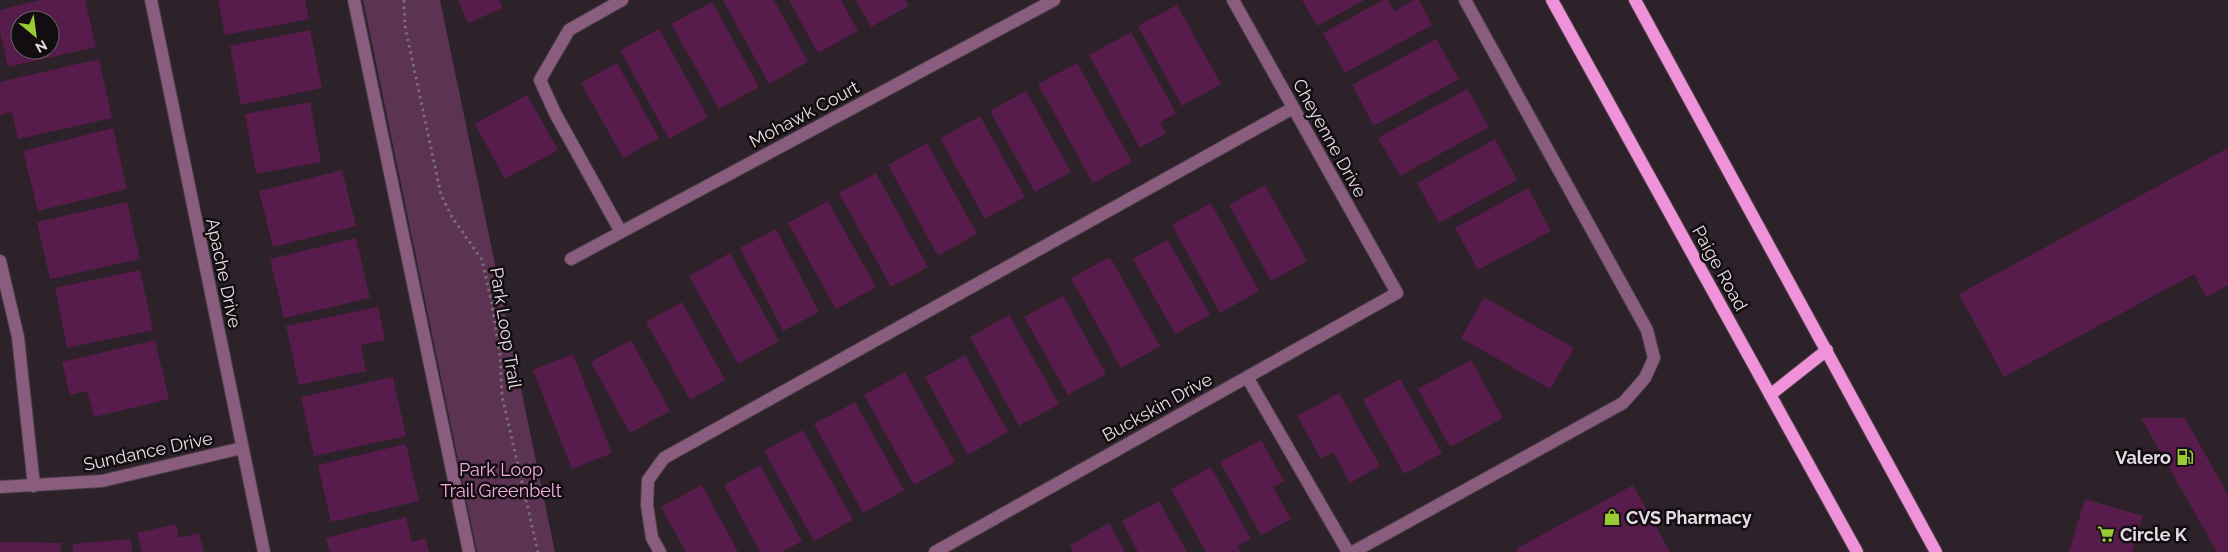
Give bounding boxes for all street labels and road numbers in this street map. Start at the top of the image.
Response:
street label: Cheyenne Drive [1289,75,1371,201]
street label: Mohawk Court [746,76,862,152]
street label: Apache Drive [202,216,246,330]
street label: Paige Road [1688,222,1752,314]
street label: Park Loop Trail [486,266,526,390]
street label: Buckskin Drive [1098,368,1216,446]
street label: Sundance Drive [81,427,215,475]

